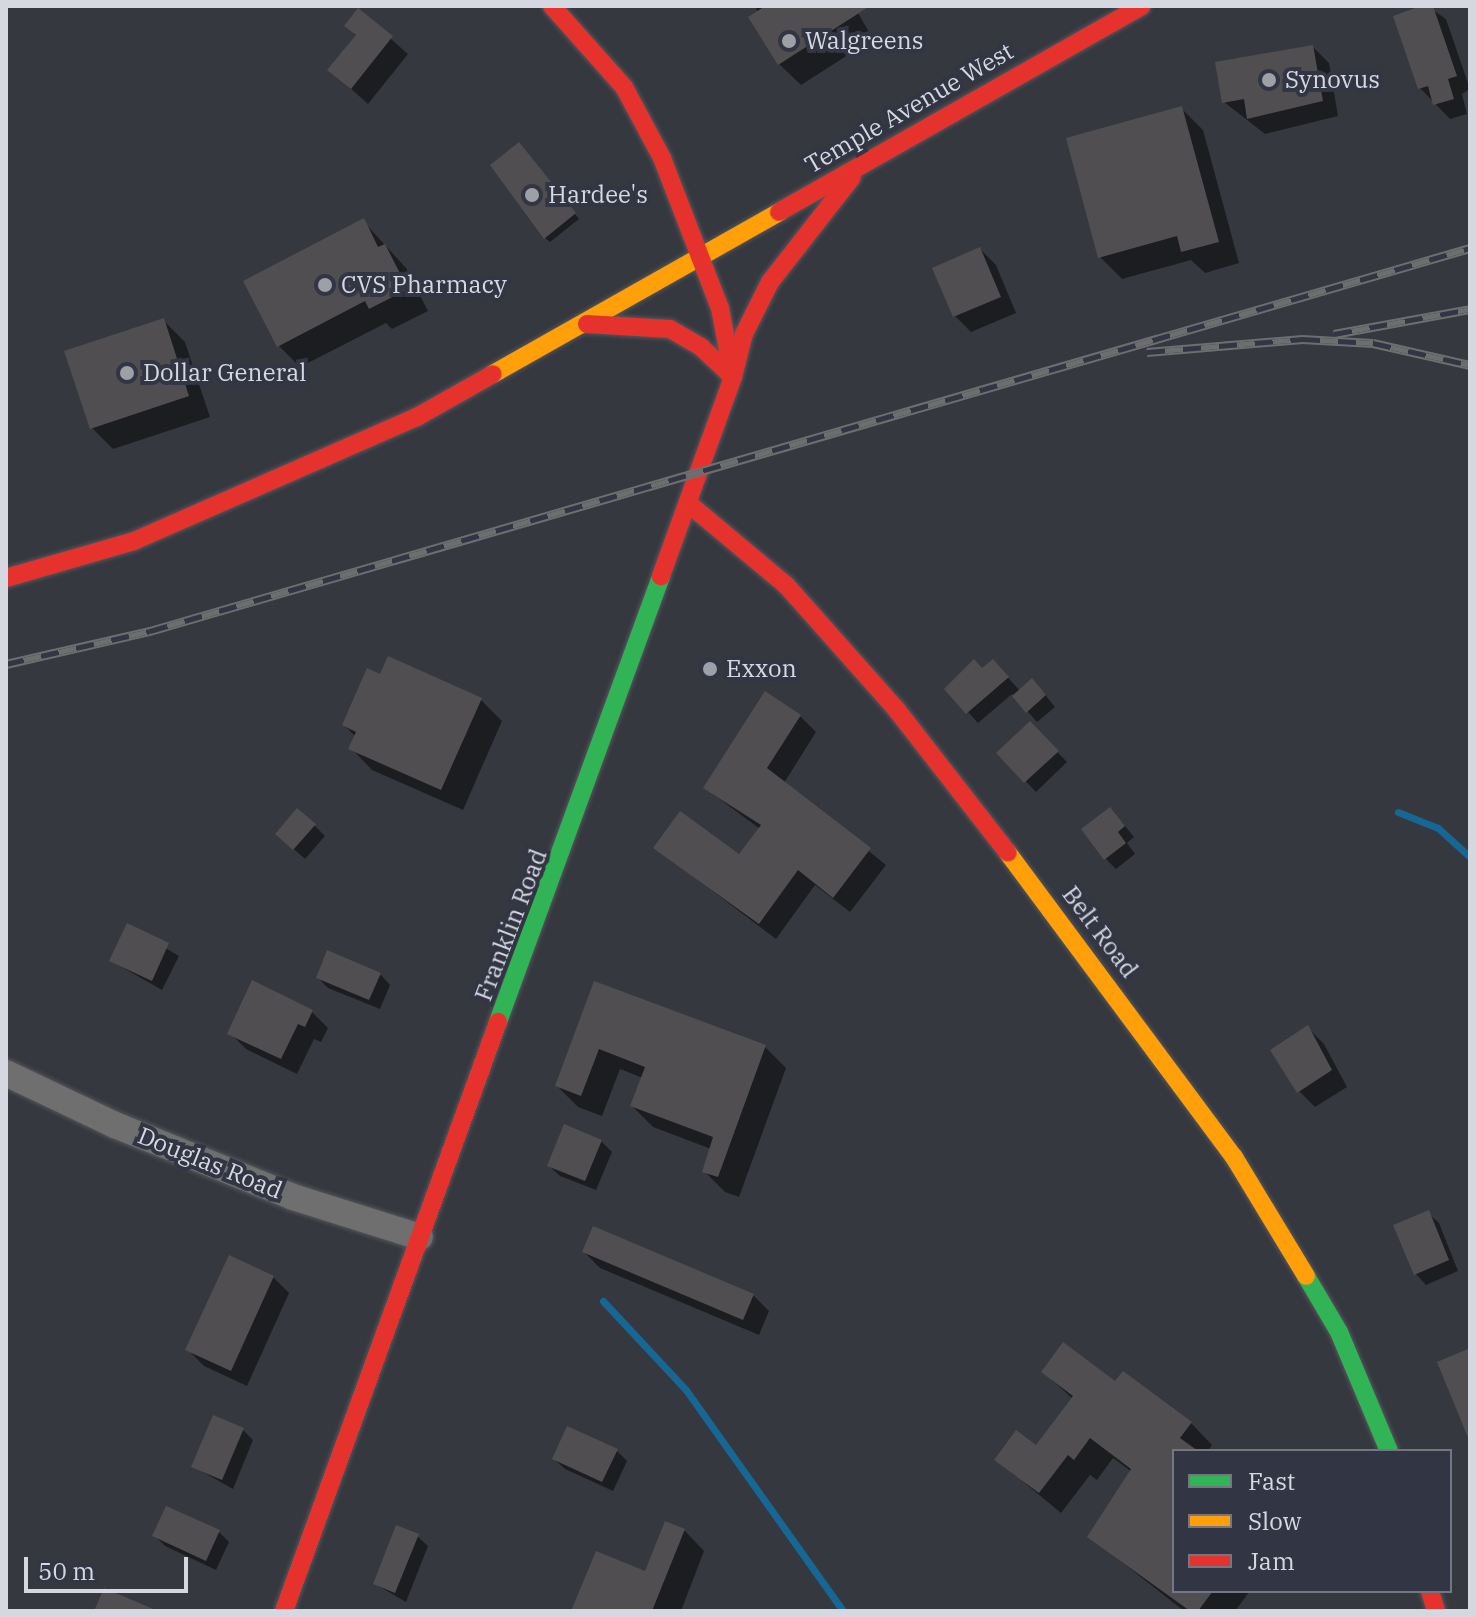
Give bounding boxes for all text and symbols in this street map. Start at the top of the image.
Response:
place label: Walgreens [805,27,924,55]
marker: Walgreens [780,32,798,50]
street label: Temple Avenue West [800,37,1018,179]
place label: Synovus [1285,66,1380,94]
marker: Synovus [1260,71,1278,89]
place label: Hardee's [548,181,648,209]
marker: Hardee's [523,186,541,204]
place label: CVS Pharmacy [341,271,507,299]
marker: CVS Pharmacy [316,276,334,294]
place label: Dollar General [143,359,306,387]
marker: Dollar General [118,364,136,382]
place label: Exxon [726,655,797,683]
marker: Exxon [701,660,719,678]
street label: Franklin Road [469,845,553,1005]
street label: Belt Road [1056,880,1144,984]
street label: Douglas Road [134,1121,286,1205]
legend [1172,1449,1452,1593]
text: Fast [1248,1465,1295,1497]
text: Slow [1248,1505,1301,1537]
scale bar [28,1541,192,1591]
text: Jam [1248,1545,1295,1577]
text: 50 m [38,1555,95,1587]

